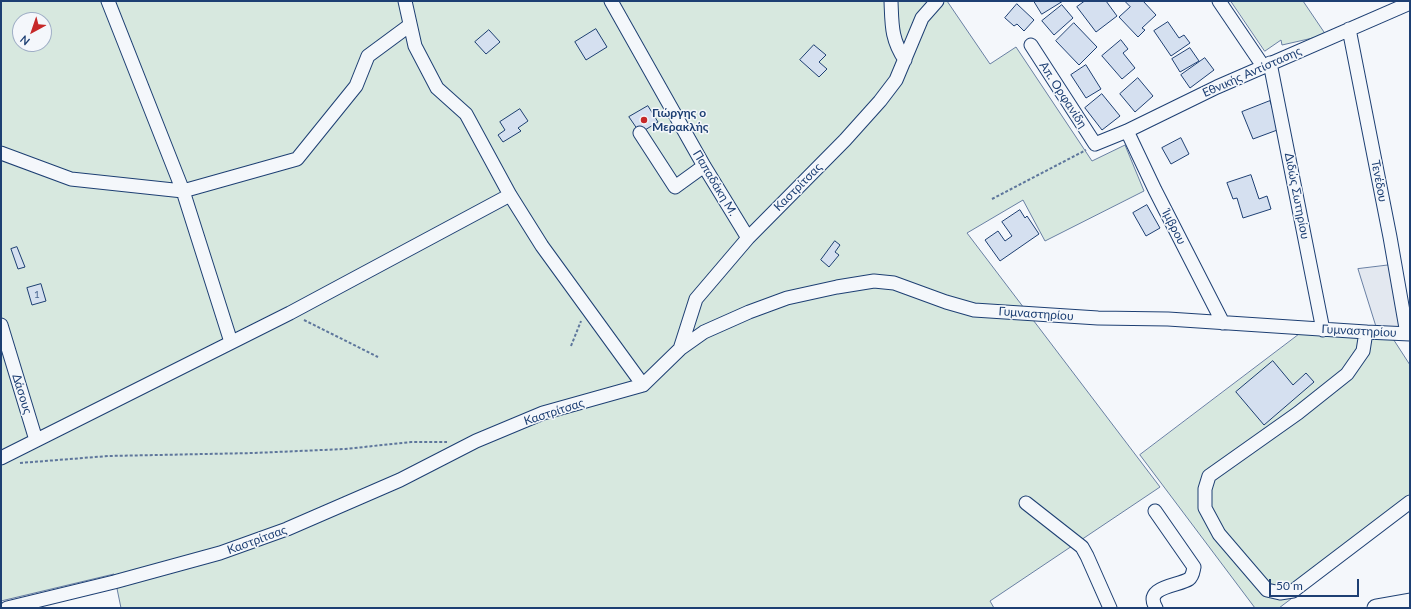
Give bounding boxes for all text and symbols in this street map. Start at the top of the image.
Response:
north arrow [12,12,52,52]
text: N [17,33,32,49]
street label: Εθνικής Αντίστασης [1200,44,1304,100]
street label: Απ. Ορφανίδη [1036,59,1090,131]
place label: Γιώργης ο Μερακλής [652,106,708,134]
marker: Γιώργης ο Μερακλής [639,115,649,125]
street label: Παπαδάκη Μ. [690,147,740,219]
street label: Διδώς Σωτηρίου [1282,152,1312,240]
street label: Τενέδου [1368,159,1390,203]
street label: Καστρίτσας [771,160,825,214]
street label: Ίμβρου [1159,207,1189,247]
house number: 1 [34,289,40,301]
street label: Γυμναστηρίου [998,304,1074,324]
street label: Γυμναστηρίου [1321,322,1397,340]
street label: Δάσους [9,372,35,416]
street label: Καστρίτσας [522,396,586,428]
street label: Καστρίτσας [225,523,289,557]
scale bar [1271,571,1361,597]
text: 50 m [1276,578,1303,593]

